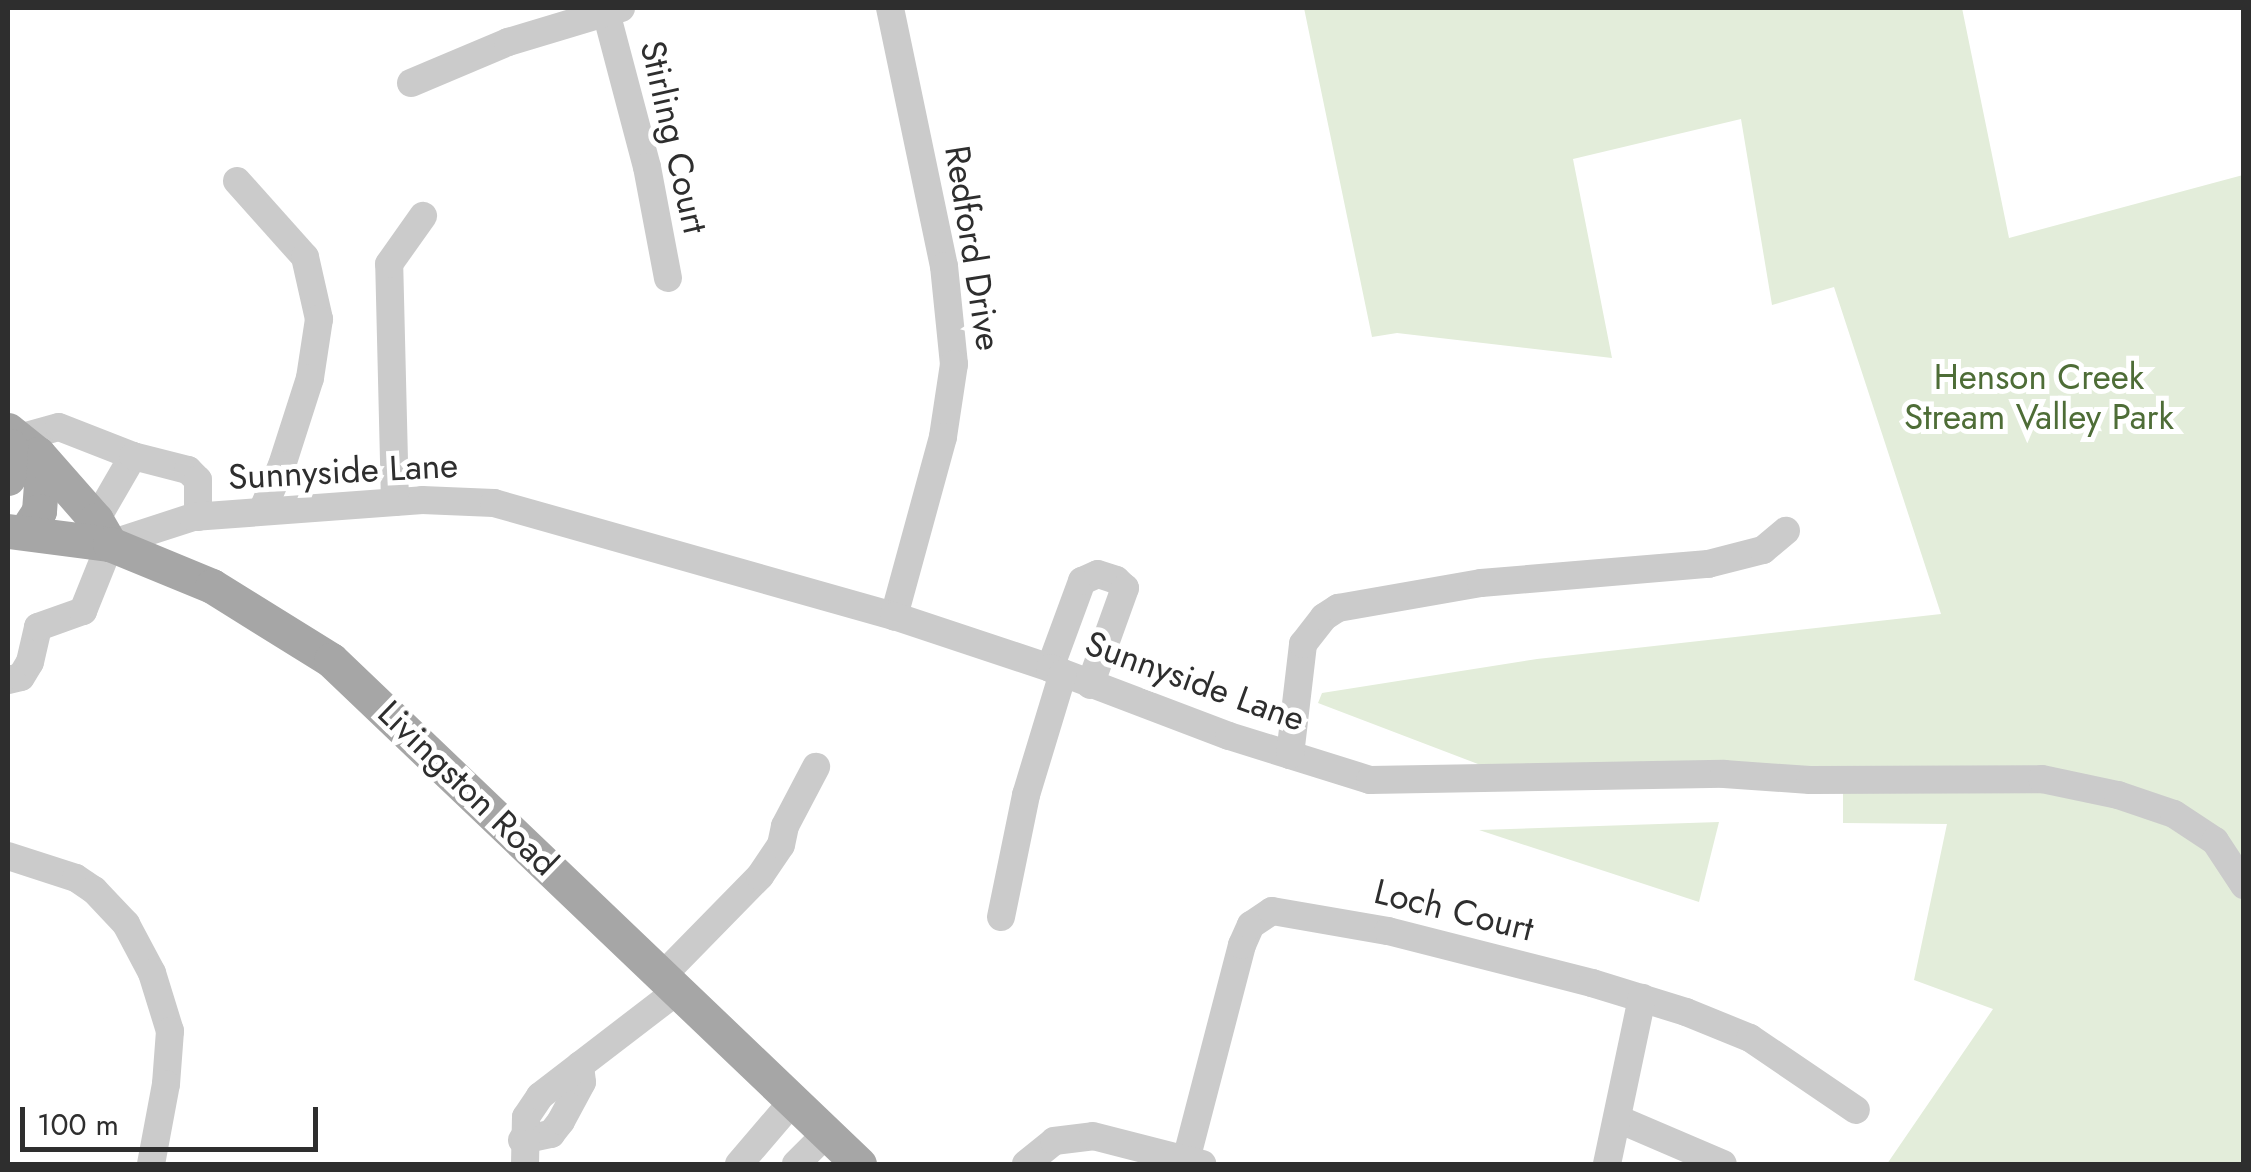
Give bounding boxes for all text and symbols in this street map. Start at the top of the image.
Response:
street label: Stirling Court [631,37,717,237]
street label: Redford Drive [936,143,1010,353]
park label: Henson Creek Stream Valley Park [1904,356,2174,438]
street label: Sunnyside Lane [227,444,459,498]
street label: Sunnyside Lane [1080,622,1310,740]
street label: Livingston Road [369,692,567,884]
street label: Loch Court [1370,870,1538,950]
scale bar [25,1087,322,1149]
text: 100 m [37,1103,119,1146]

